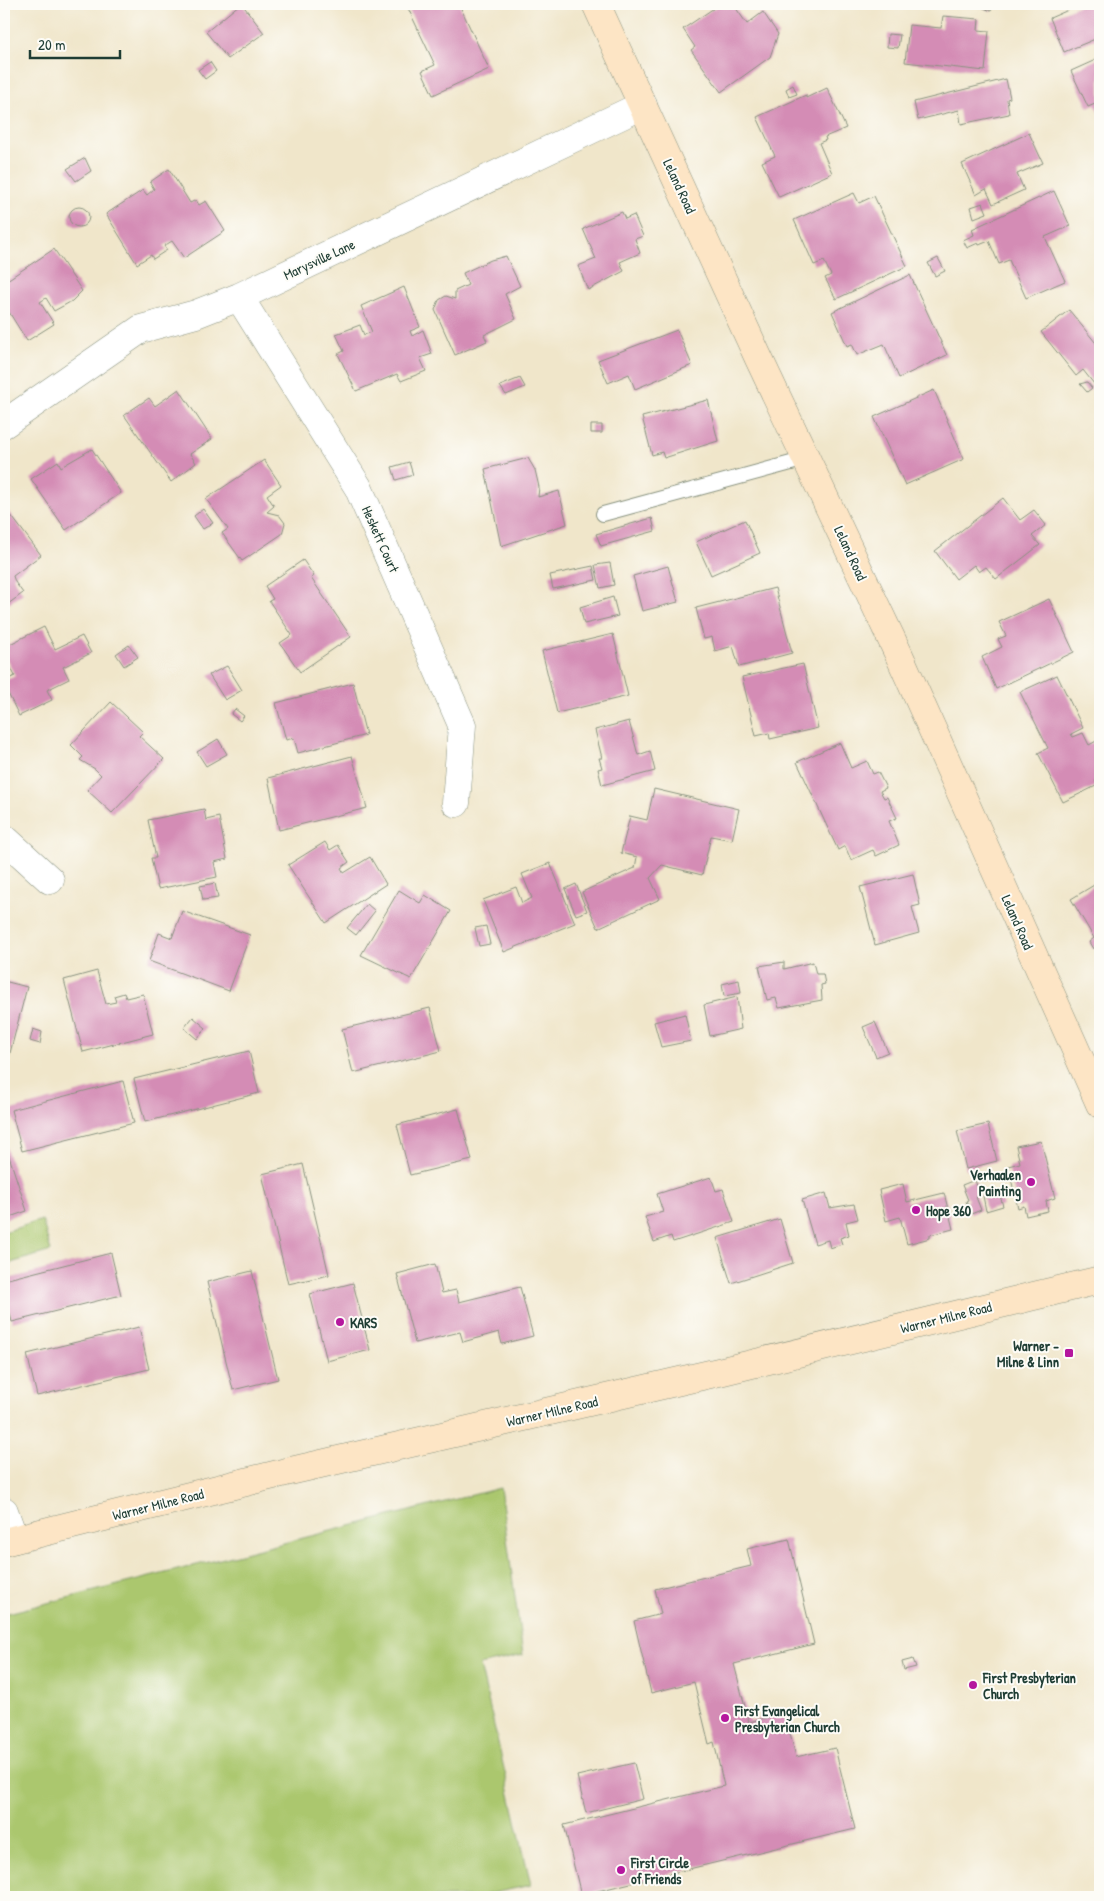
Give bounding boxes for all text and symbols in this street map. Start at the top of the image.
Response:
scale bar [30,28,120,60]
text: 20 m [38,34,65,55]
street label: Leland Road [659,156,701,217]
street label: Marysville Lane [280,234,359,285]
street label: Heskett Court [358,503,404,575]
street label: Leland Road [830,523,872,584]
street label: Leland Road [998,892,1039,953]
place label: Verhaalen Painting [970,1165,1021,1202]
marker: Verhaalen Painting [1025,1176,1037,1188]
place label: Hope 360 [926,1201,972,1222]
marker: Hope 360 [910,1204,922,1216]
street label: Warner Milne Road [898,1296,994,1338]
place label: KARS [350,1313,378,1332]
marker: KARS [334,1316,346,1328]
place label: Warner - Milne & Linn [997,1336,1059,1371]
marker: Warner - Milne & Linn [1063,1347,1075,1359]
street label: Warner Milne Road [504,1391,600,1431]
street label: Warner Milne Road [110,1483,206,1525]
place label: First Presbyterian Church [982,1668,1076,1703]
marker: First Presbyterian Church [967,1679,979,1691]
place label: First Evangelical Presbyterian Church [734,1701,840,1738]
marker: First Evangelical Presbyterian Church [719,1712,731,1724]
place label: First Circle of Friends [630,1853,690,1888]
marker: First Circle of Friends [615,1864,627,1876]

